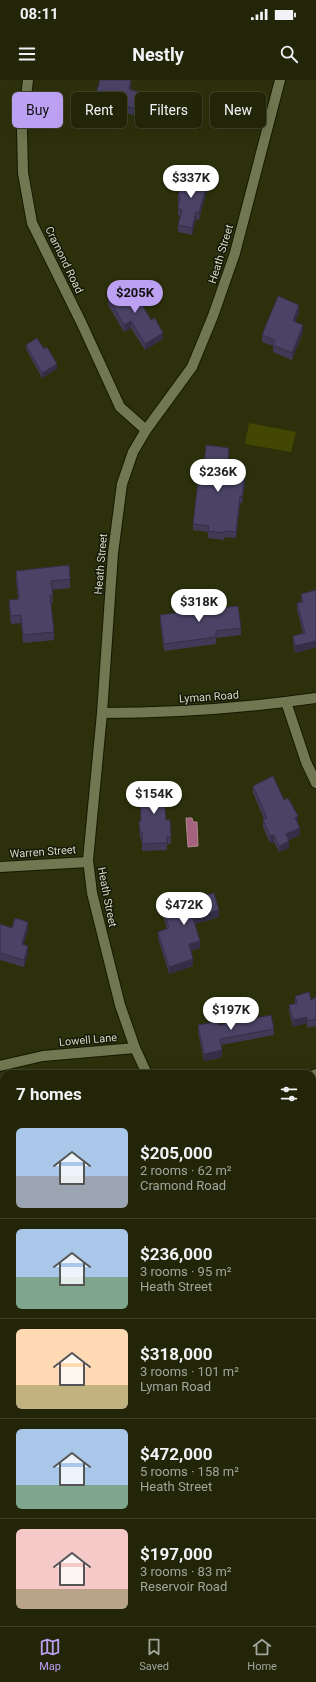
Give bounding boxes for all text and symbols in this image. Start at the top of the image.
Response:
text: 08:11 [20,5,59,23]
icon: menu [16,43,38,65]
icon: search [278,43,300,65]
text: Nestly [132,44,184,65]
chip: Buy [12,92,63,128]
chip: Rent [71,92,127,128]
chip: Filters [135,92,202,128]
chip: New [210,92,266,128]
pin: $337K [163,165,219,199]
text: $337K [172,170,210,185]
street label: Heath Street [206,223,236,285]
street label: Cramond Road [42,224,86,296]
pin: $205K [107,280,163,314]
text: $205K [116,285,154,300]
pin: $236K [190,459,246,493]
text: $236K [199,464,237,479]
street label: Heath Street [92,533,110,595]
pin: $318K [171,589,227,623]
text: $318K [180,594,218,609]
street label: Lyman Road [179,688,239,706]
pin: $154K [126,781,182,815]
text: $154K [135,786,173,801]
street label: Warren Street [9,843,77,861]
street label: Heath Street [95,866,119,929]
pin: $472K [156,892,212,926]
text: $472K [165,897,203,912]
pin: $197K [203,997,259,1031]
text: $197K [212,1002,250,1017]
street label: Lowell Lane [58,1031,118,1049]
icon: filters [278,1083,300,1105]
text: 7 homes [16,1084,82,1104]
text: $205,000 [140,1143,212,1163]
icon: home [48,1144,96,1192]
text: 2 rooms · 62 m² [140,1163,232,1178]
text: Cramond Road [140,1178,226,1193]
text: $236,000 [140,1244,212,1264]
icon: home [48,1245,96,1293]
text: 3 rooms · 95 m² [140,1264,232,1279]
text: Heath Street [140,1279,212,1294]
text: $318,000 [140,1344,212,1364]
icon: home [48,1345,96,1393]
text: 3 rooms · 101 m² [140,1364,239,1379]
text: Lyman Road [140,1379,211,1394]
text: $472,000 [140,1444,212,1464]
icon: home [48,1445,96,1493]
text: 5 rooms · 158 m² [140,1464,239,1479]
text: Heath Street [140,1479,212,1494]
text: $197,000 [140,1544,212,1564]
icon: home [48,1545,96,1593]
text: 3 rooms · 83 m² [140,1564,232,1579]
text: Reservoir Road [140,1579,227,1594]
tab: Map [39,1636,61,1673]
tab: Saved [139,1636,169,1673]
tab: Home [247,1636,277,1673]

